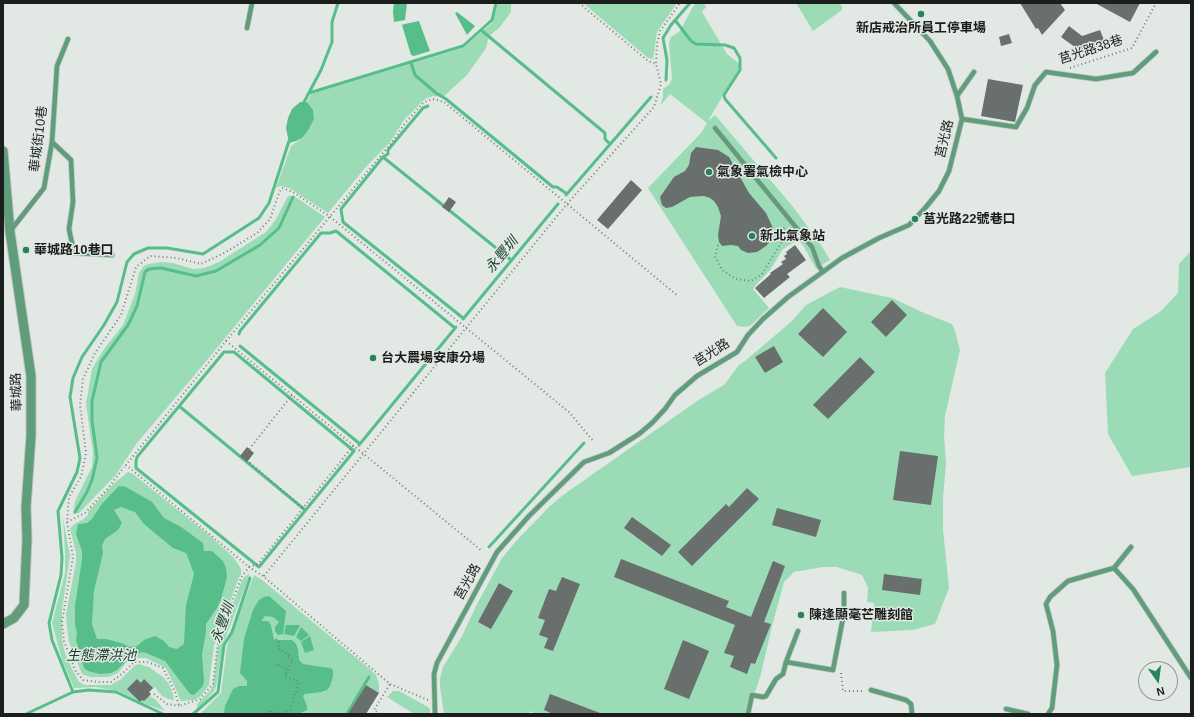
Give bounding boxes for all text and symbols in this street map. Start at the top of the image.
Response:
marker: 新店戒治所員工停車場 [916,9,926,19]
place label: 新店戒治所員工停車場 [856,20,986,36]
street label: 莒光路38巷 [1057,32,1125,68]
street label: 華城街10巷 [27,105,51,173]
street label: 莒光路 [933,118,957,160]
place label: 氣象署氣檢中心 [717,164,808,180]
marker: 氣象署氣檢中心 [704,167,714,177]
place label: 莒光路22號巷口 [923,211,1015,227]
marker: 莒光路22號巷口 [910,214,920,224]
place label: 新北氣象站 [760,228,825,244]
marker: 新北氣象站 [747,231,757,241]
water label: 永豐圳 [482,234,522,276]
place label: 華城路10巷口 [34,242,113,258]
marker: 華城路10巷口 [21,245,31,255]
street label: 莒光路 [691,336,733,370]
place label: 台大農場安康分場 [381,350,485,366]
marker: 台大農場安康分場 [368,353,378,363]
street label: 華城路 [9,372,25,412]
street label: 莒光路 [452,561,484,603]
water label: 永豐圳 [208,600,238,646]
place label: 陳逢顯毫芒雕刻館 [809,607,913,623]
marker: 陳逢顯毫芒雕刻館 [796,610,806,620]
water label: 生態滯洪池 [66,648,136,664]
north arrow [1138,661,1178,701]
text: N [1155,685,1166,698]

